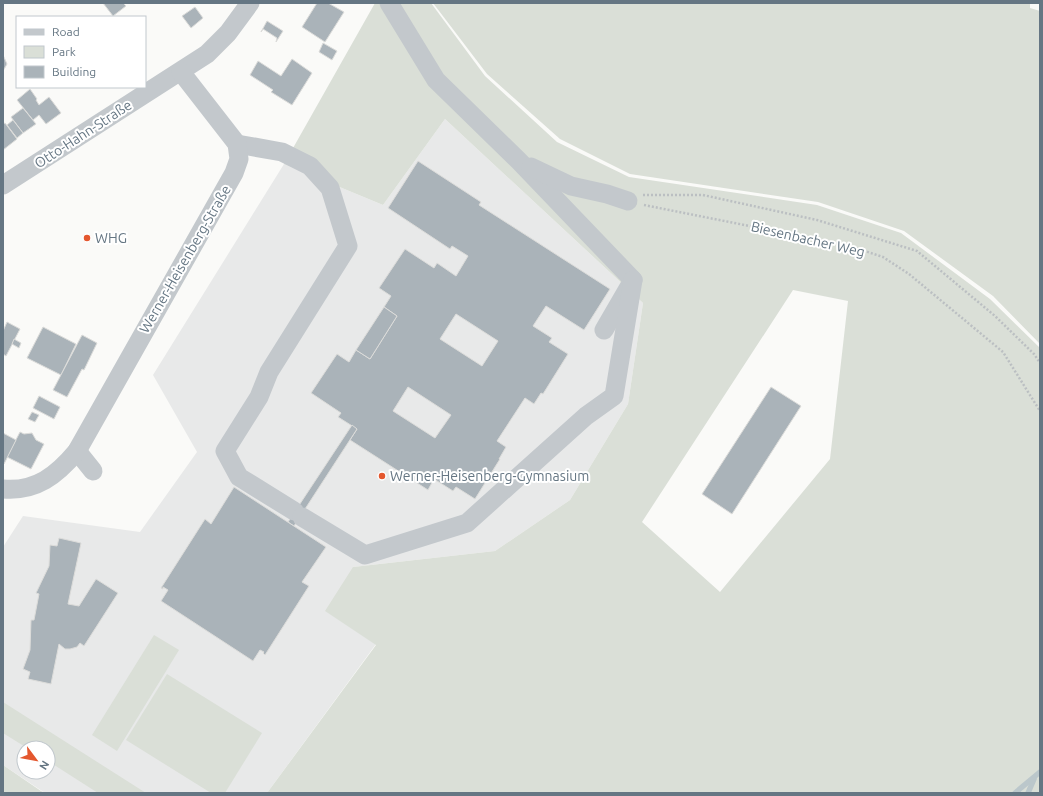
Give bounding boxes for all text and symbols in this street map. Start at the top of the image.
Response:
legend [16,16,146,88]
text: Road [52,25,80,38]
text: Park [52,45,76,58]
text: Building [52,65,96,78]
street label: Otto-Hahn-Straße [31,97,135,171]
street label: Werner-Heisenberg-Straße [136,182,234,336]
street label: Biesenbacher Weg [749,218,867,260]
place label: WHG [95,230,127,246]
marker: WHG [82,233,92,243]
place label: Werner-Heisenberg-Gymnasium [390,468,589,484]
marker: Werner-Heisenberg-Gymnasium [377,471,387,481]
north arrow [16,740,56,780]
text: N [37,759,52,772]

